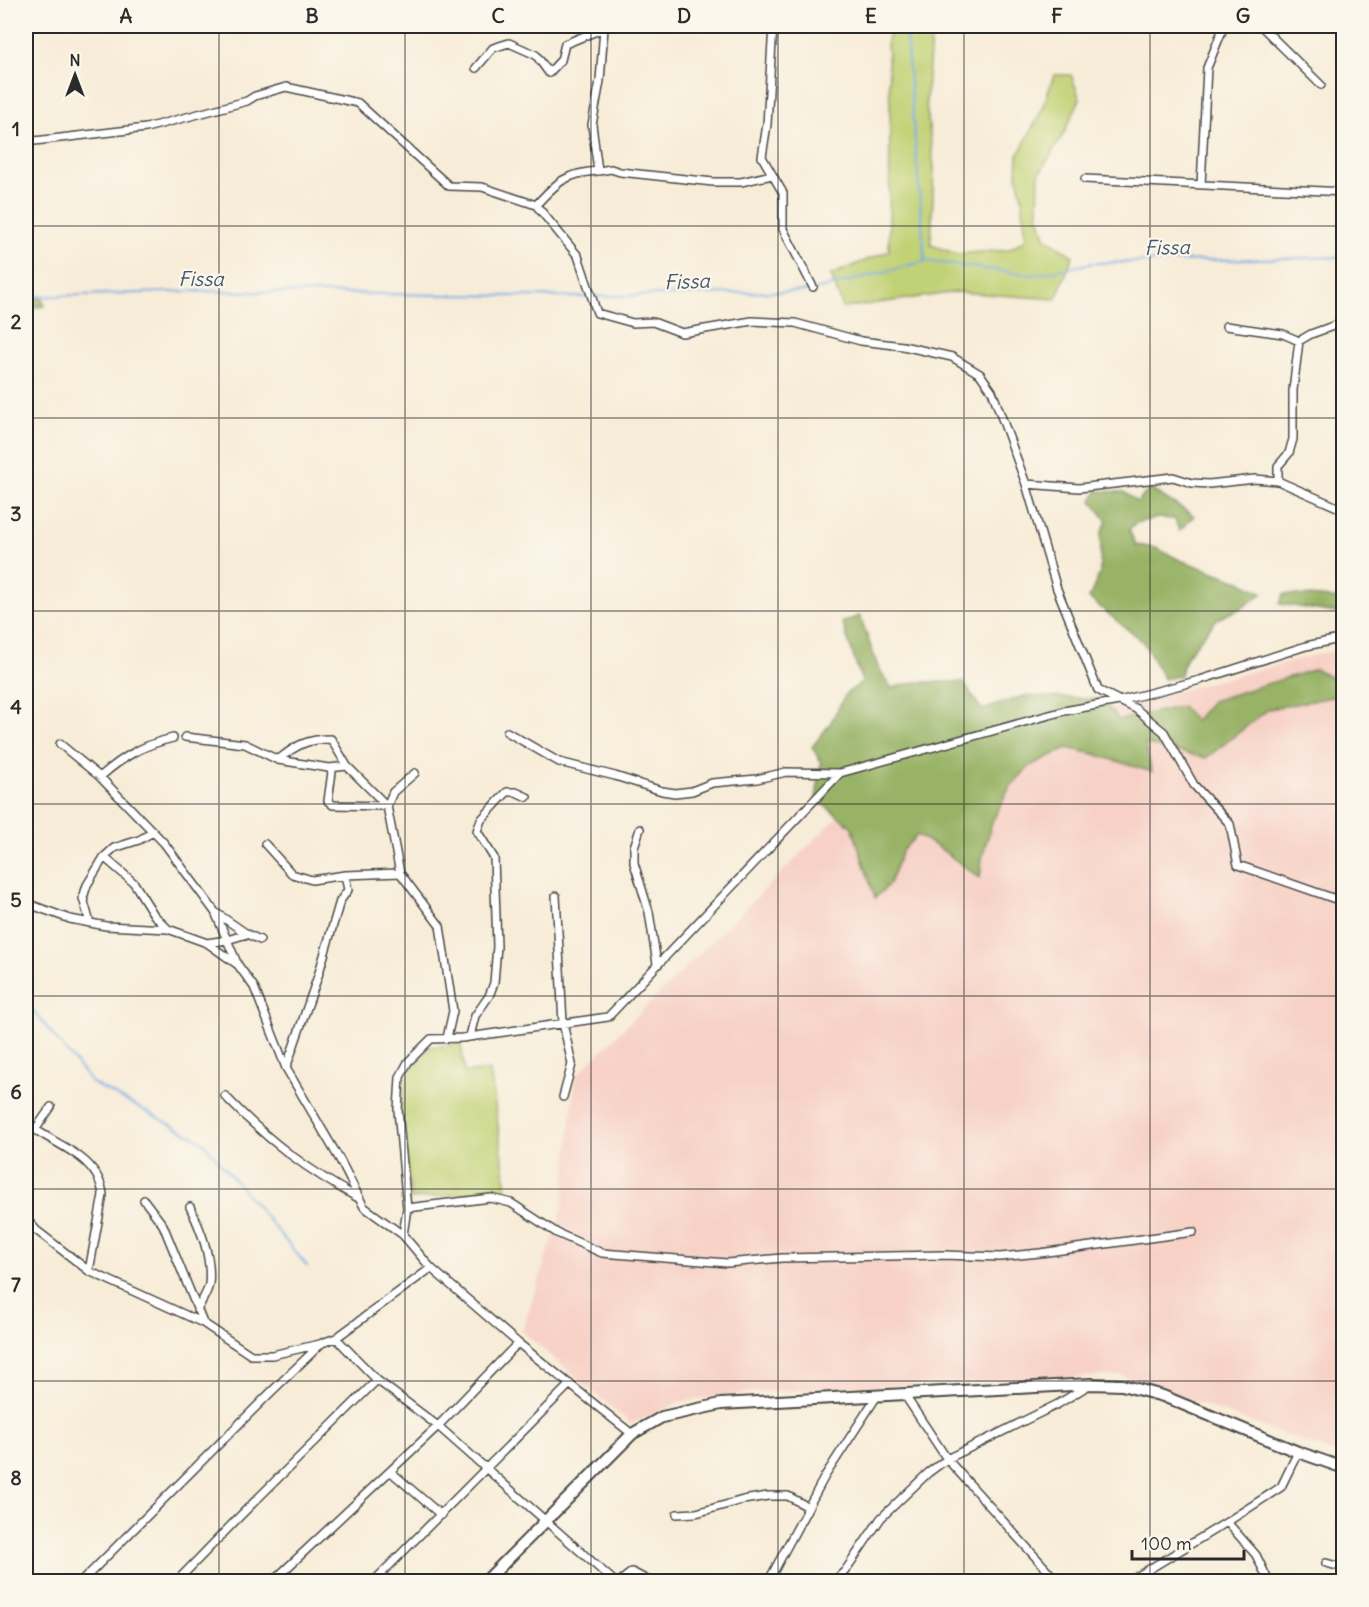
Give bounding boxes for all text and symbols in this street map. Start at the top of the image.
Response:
text: A [120,3,133,28]
text: B [305,3,319,28]
text: C [491,3,505,28]
text: D [677,3,691,28]
text: E [865,3,877,28]
text: F [1051,3,1063,28]
text: G [1236,3,1250,28]
north arrow [45,45,105,105]
text: N [69,50,81,70]
text: 1 [12,116,20,141]
water label: Fissa [1144,234,1192,260]
water label: Fissa [178,266,225,291]
water label: Fissa [664,268,712,294]
text: 2 [11,309,22,334]
text: 3 [10,501,22,526]
text: 4 [10,694,22,719]
text: 5 [10,887,22,912]
text: 6 [10,1079,22,1104]
text: 7 [11,1272,21,1297]
text: 8 [10,1465,22,1490]
scale bar [1132,1523,1244,1561]
text: 100 m [1141,1532,1192,1555]

